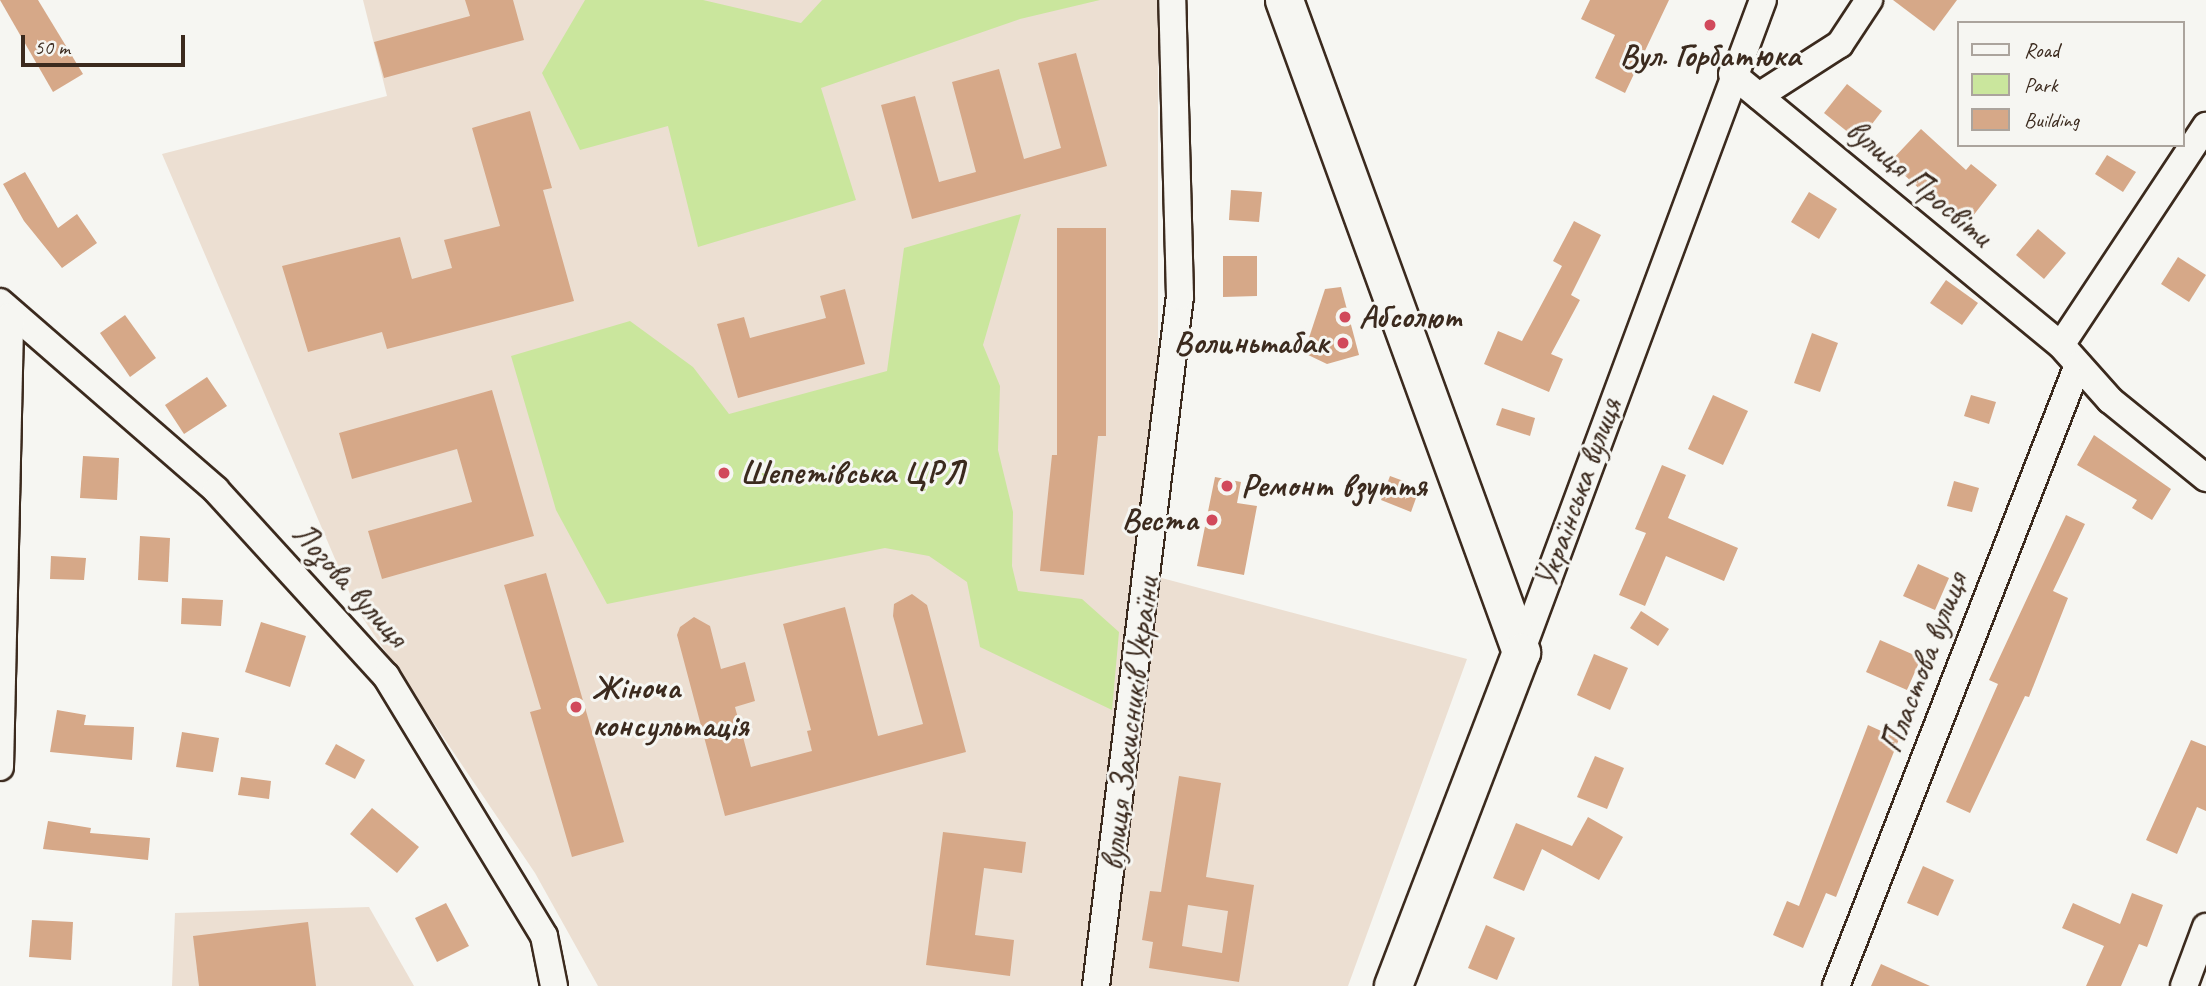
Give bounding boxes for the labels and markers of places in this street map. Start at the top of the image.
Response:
marker: Вул. Горбатюка [1702,17,1718,33]
place label: Вул. Горбатюка [1620,36,1800,76]
place label: Абсолют [1359,297,1461,337]
marker: Абсолют [1337,309,1353,325]
place label: Волиньтабак [1174,323,1329,363]
marker: Волиньтабак [1335,335,1351,351]
place label: Шепетівська ЦРЛ [740,453,965,493]
marker: Шепетівська ЦРЛ [714,463,734,483]
place label: Ремонт взуття [1241,466,1426,506]
marker: Ремонт взуття [1219,478,1235,494]
place label: Веста [1122,500,1198,540]
marker: Веста [1204,512,1220,528]
place label: Жіноча консультація [592,668,748,746]
marker: Жіноча консультація [566,697,586,717]

